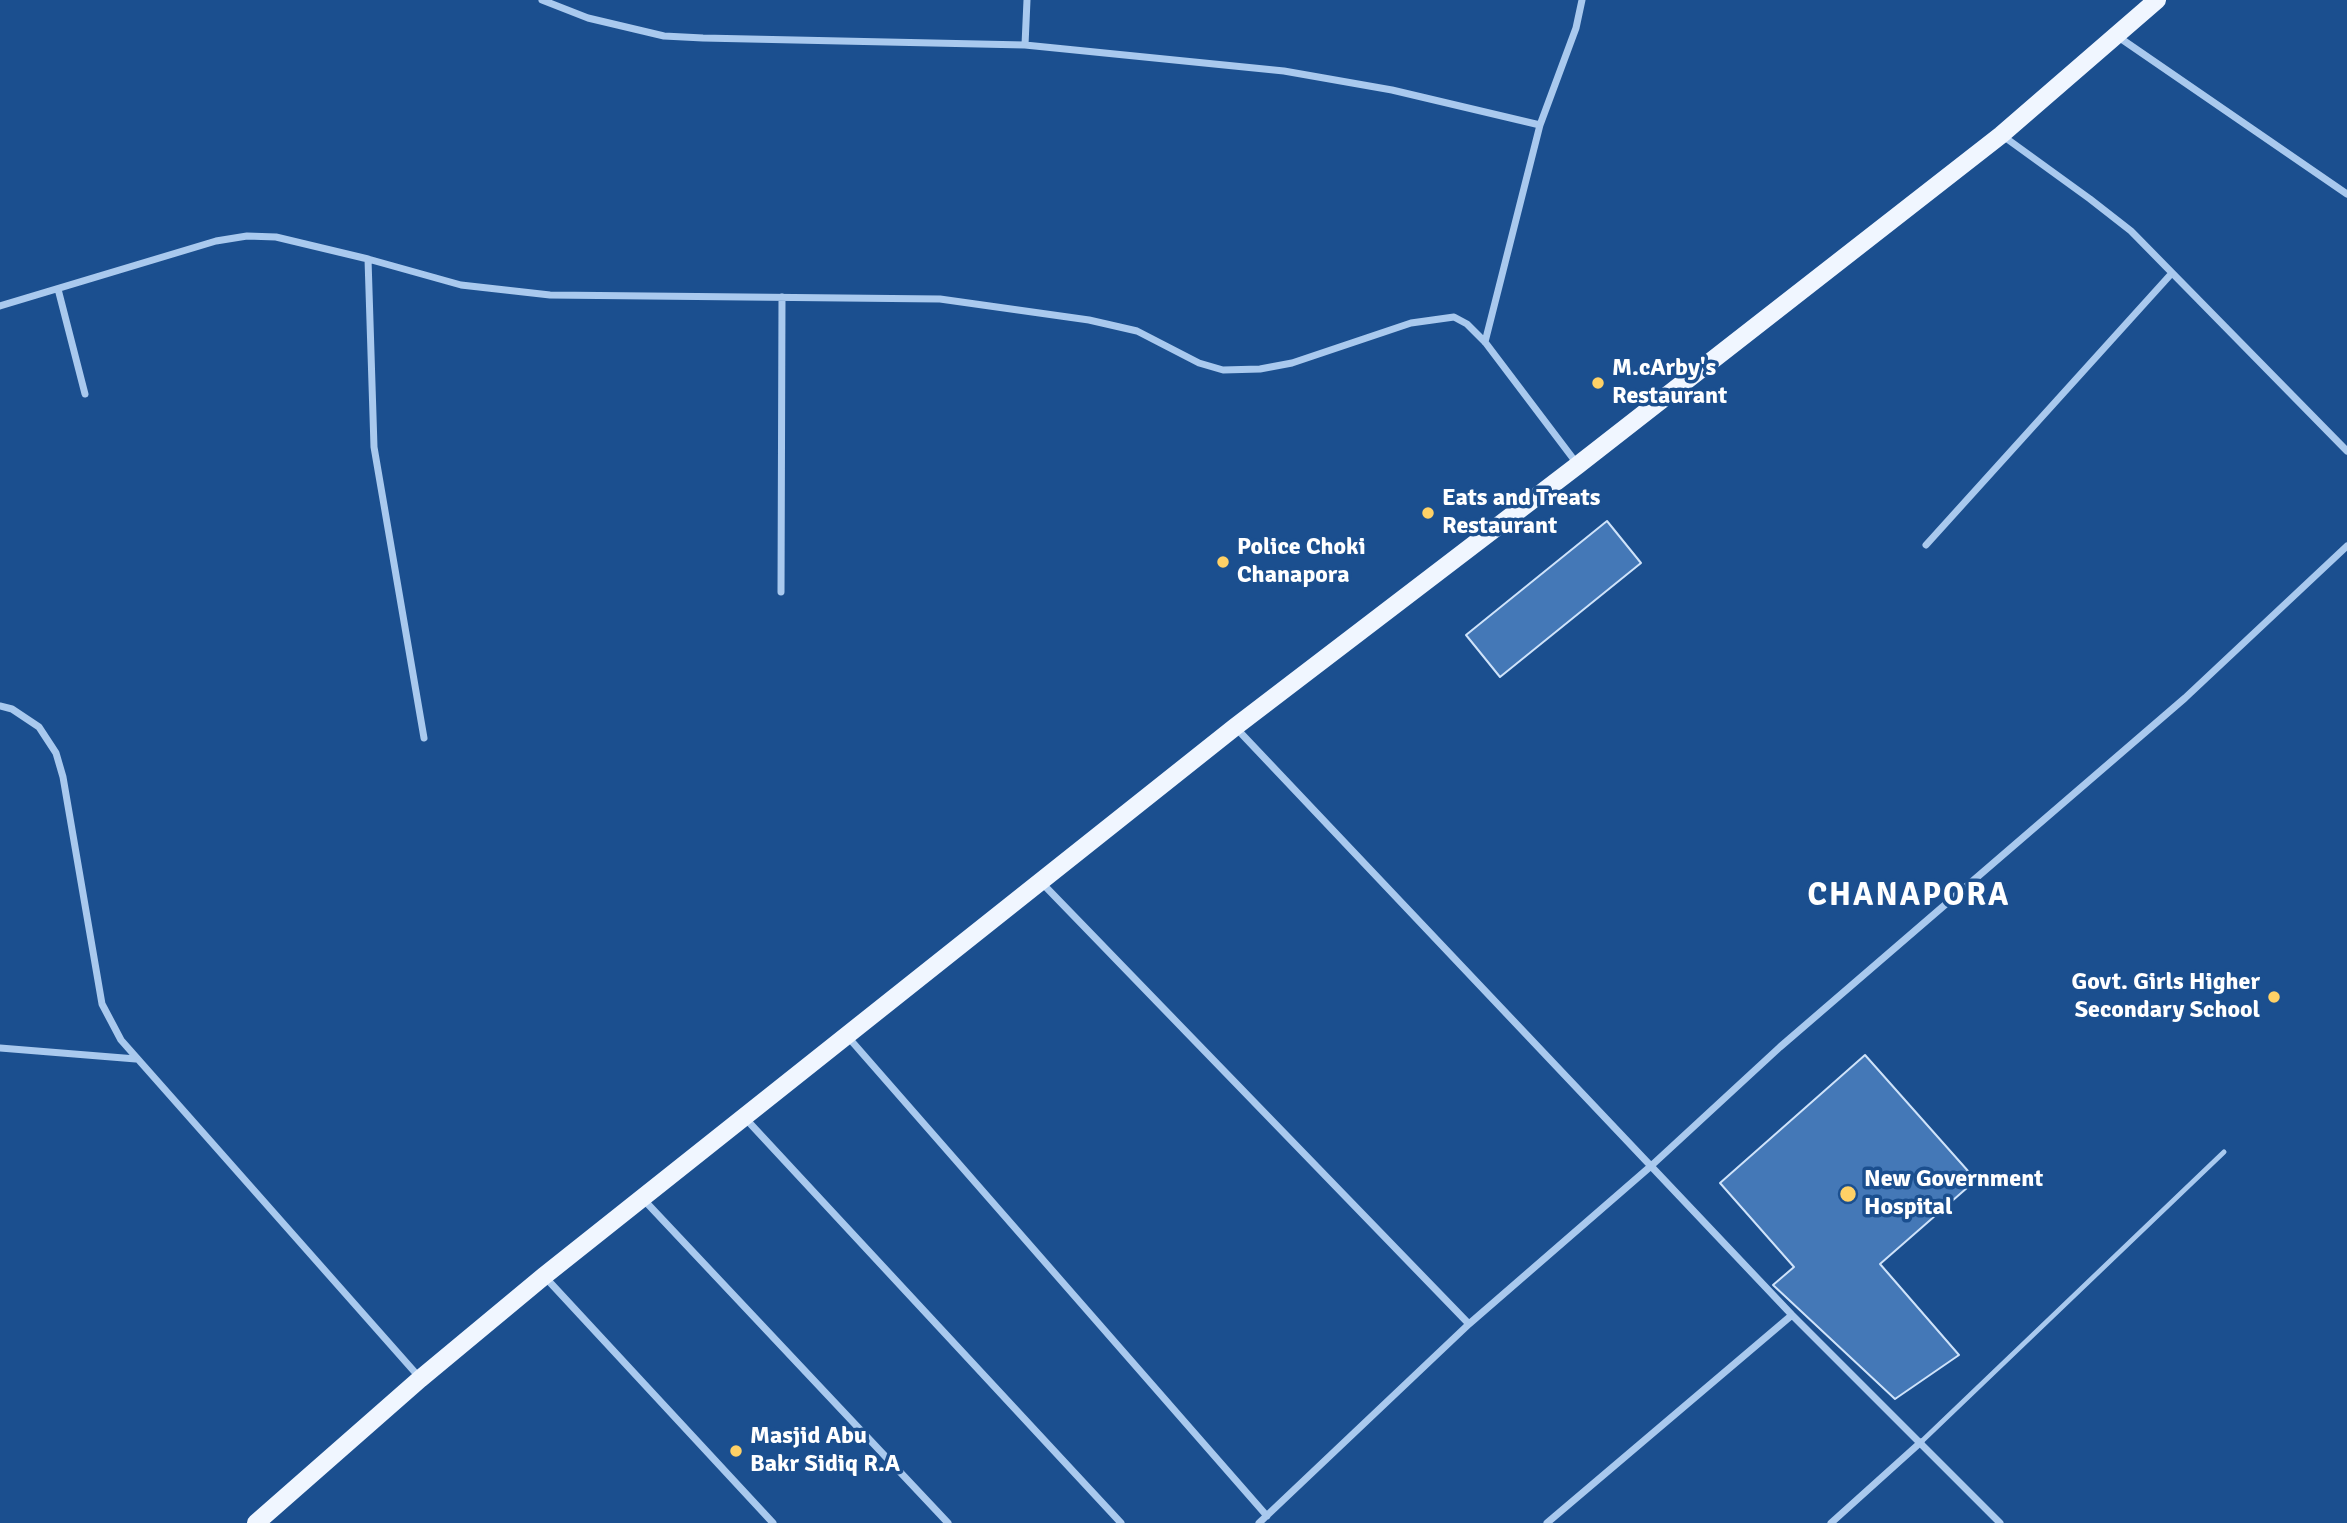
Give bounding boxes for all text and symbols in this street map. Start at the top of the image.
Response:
place label: M.cArby's Restaurant [1612,355,1727,411]
marker: M.cArby's Restaurant [1590,375,1606,391]
place label: Eats and Treats Restaurant [1442,485,1600,541]
marker: Eats and Treats Restaurant [1420,505,1436,521]
place label: Police Choki Chanapora [1237,534,1366,590]
marker: Police Choki Chanapora [1215,554,1231,570]
district label: CHANAPORA [1809,878,2009,916]
place label: Govt. Girls Higher Secondary School [2072,969,2260,1025]
marker: Govt. Girls Higher Secondary School [2266,989,2282,1005]
place label: New Government Hospital [1864,1166,2043,1222]
marker: New Government Hospital [1838,1184,1858,1204]
place label: Masjid Abu Bakr Sidiq R.A [750,1423,900,1479]
marker: Masjid Abu Bakr Sidiq R.A [728,1443,744,1459]

